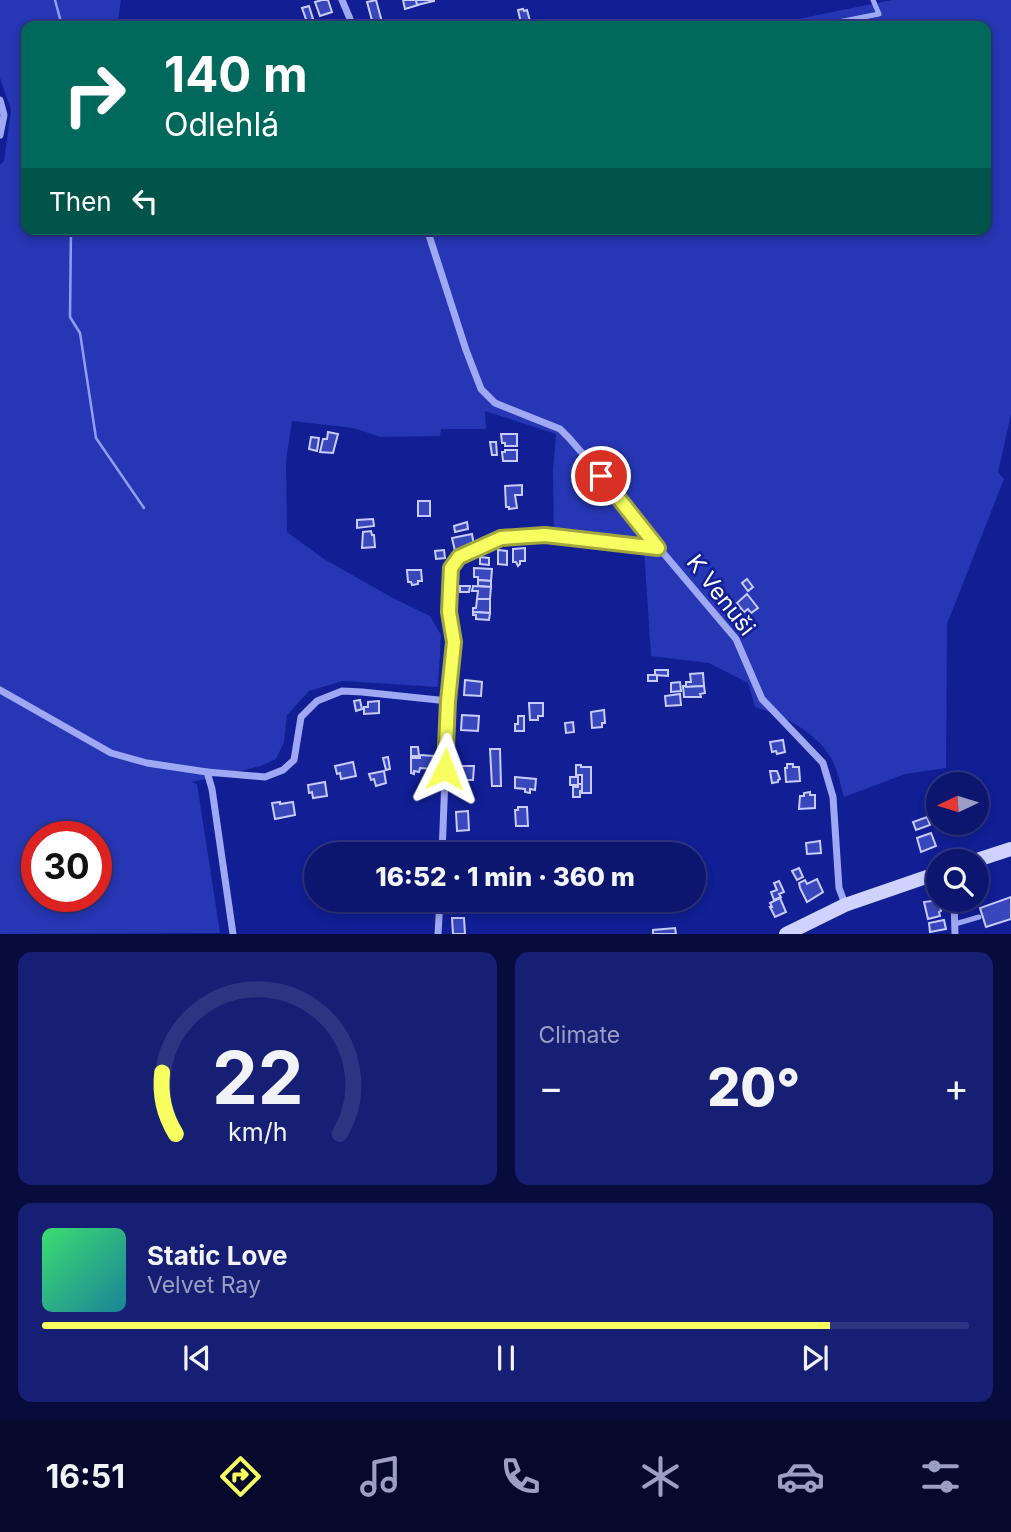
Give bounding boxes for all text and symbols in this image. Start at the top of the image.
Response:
text: 140 m [164,45,308,104]
icon: right [49,49,140,140]
text: Odlehlá [164,105,279,144]
icon: left [126,182,164,220]
text: Then [49,186,112,217]
pin [571,446,631,506]
icon: arrive [582,457,620,495]
street label: K Venuši [681,549,761,641]
position arrow [408,732,482,806]
north arrow [926,772,989,835]
map controls [926,772,989,912]
speed limit sign: 30 [21,821,112,912]
button: search [926,849,989,912]
text: 16:52 · 1 min · 360 m [375,861,635,892]
text: Climate [539,1021,620,1049]
text: 22 [211,1034,303,1123]
text: 20° [707,1056,800,1119]
text: − [539,1064,564,1110]
text: + [944,1064,969,1110]
text: km/h [228,1117,287,1147]
text: Static Love [147,1240,288,1271]
text: Velvet Ray [147,1271,261,1299]
icon: previous [178,1339,216,1377]
icon: pause [487,1339,525,1377]
icon: next [796,1339,834,1377]
icon: directions [216,1452,265,1501]
icon: music [356,1452,405,1501]
icon: phone [496,1452,545,1501]
icon: climate [636,1452,685,1501]
icon: car [776,1452,825,1501]
icon: filters [916,1452,965,1501]
text: 16:51 [46,1457,125,1496]

